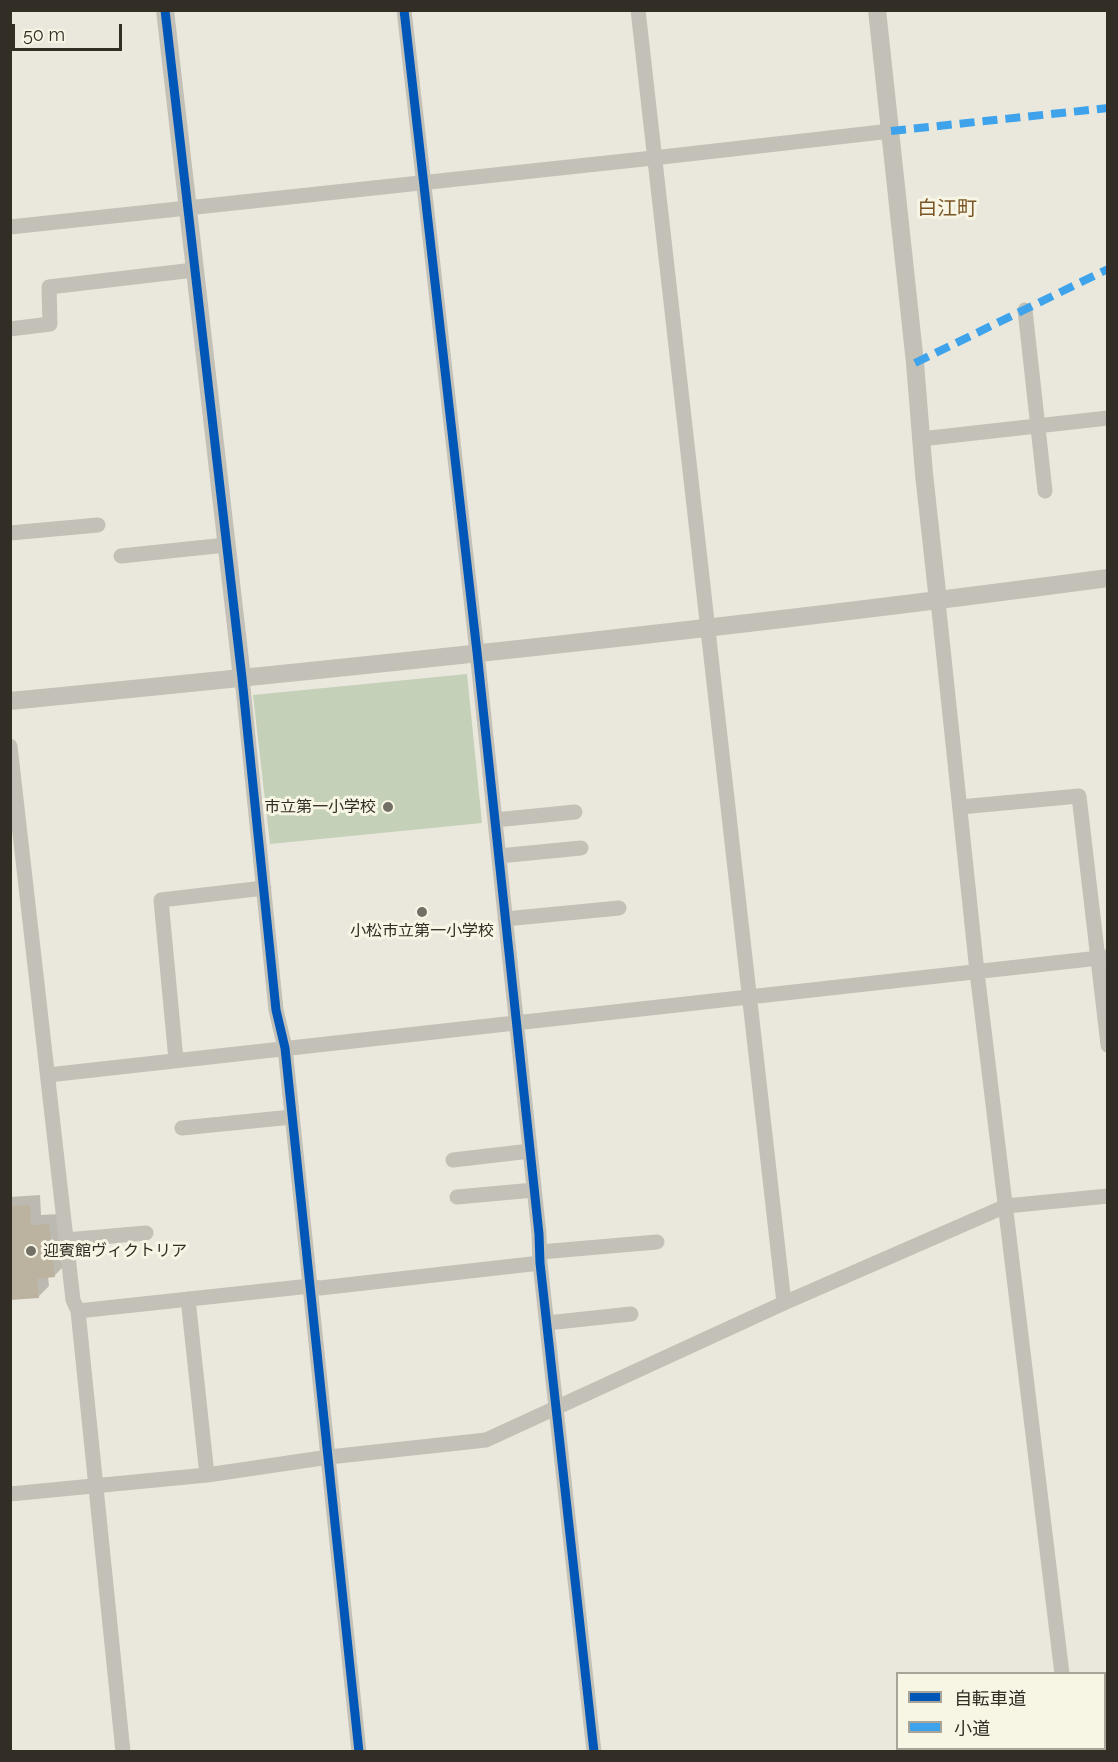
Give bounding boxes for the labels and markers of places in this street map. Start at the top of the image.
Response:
place label: 市立第一小学校 [264,797,376,817]
marker: 市立第一小学校 [381,800,395,814]
marker: 小松市立第一小学校 [415,905,429,919]
place label: 小松市立第一小学校 [350,921,494,941]
place label: 迎賓館ヴィクトリア [43,1241,187,1261]
marker: 迎賓館ヴィクトリア [24,1244,38,1258]

